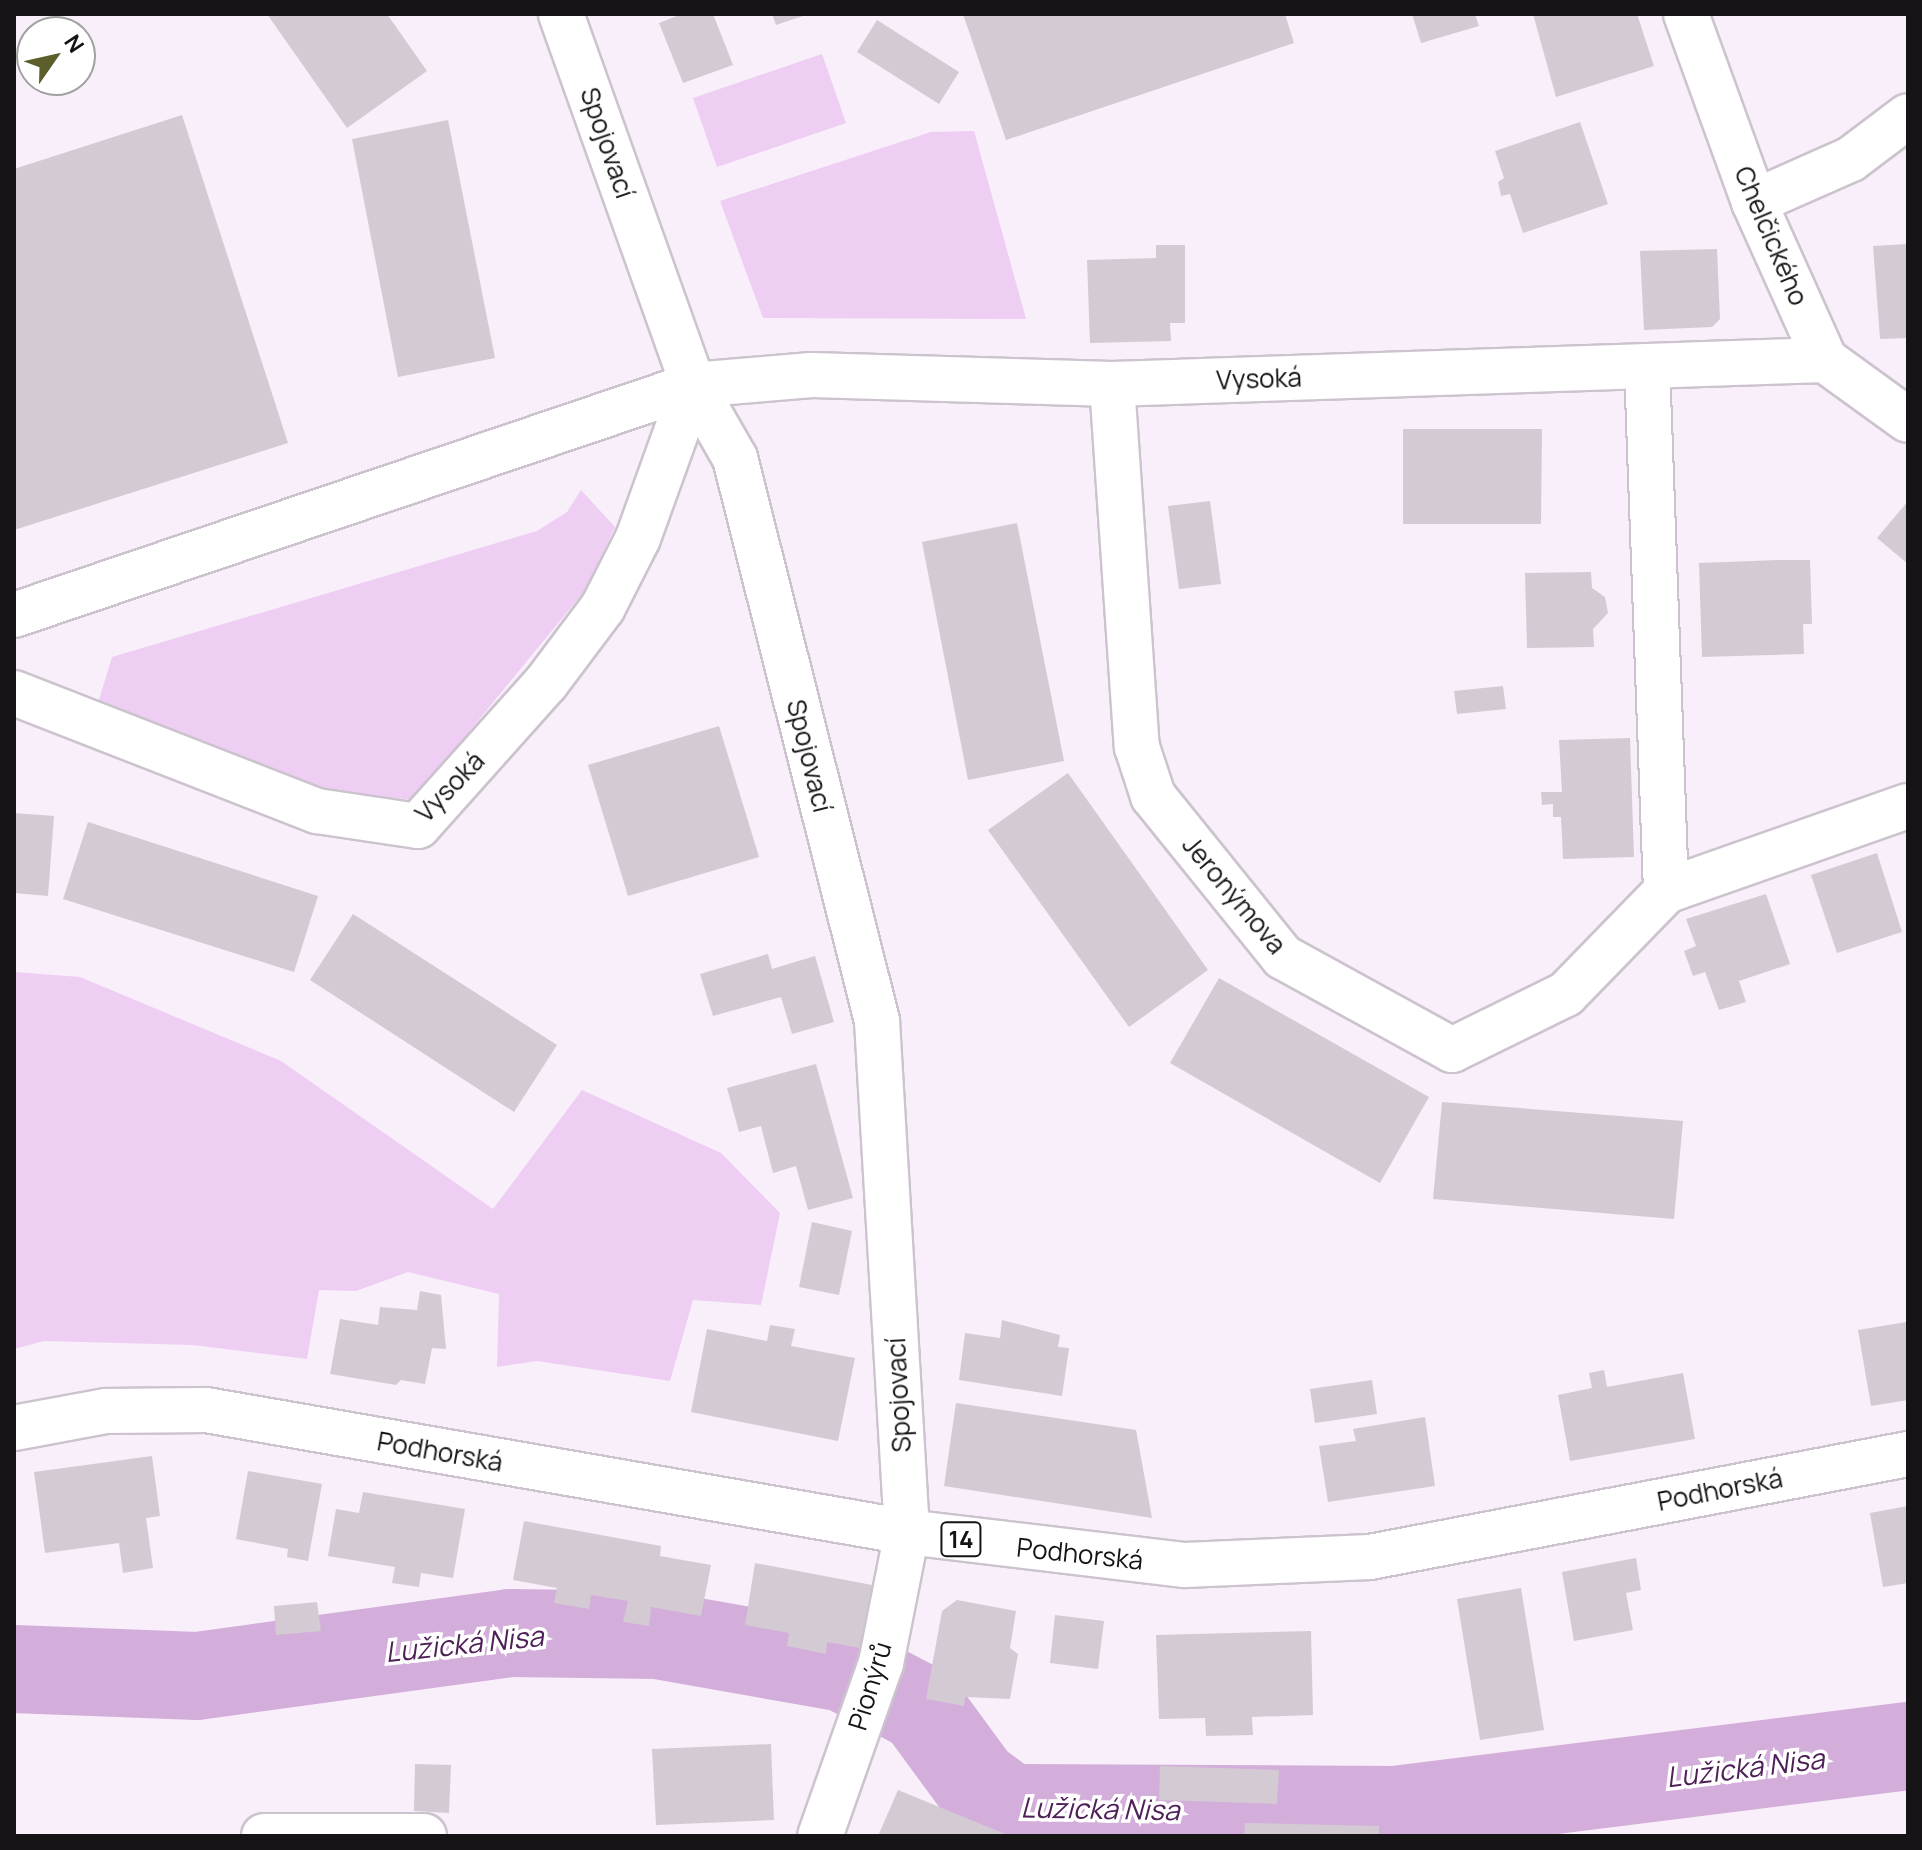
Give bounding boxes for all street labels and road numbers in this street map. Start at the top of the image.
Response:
street label: Spojovací [574,83,640,203]
street label: Chelčického [1728,162,1814,310]
street label: Vysoká [1216,362,1302,396]
street label: Spojovací [780,696,838,816]
street label: Vysoká [409,745,491,829]
street label: Jeronýmova [1176,830,1292,960]
street label: Spojovací [880,1337,918,1453]
street label: Podhorská [375,1426,505,1478]
street label: Podhorská [1655,1463,1785,1517]
road number: 14 [939,1519,983,1559]
street label: Podhorská [1015,1532,1145,1576]
street label: Pionýrů [842,1638,898,1734]

